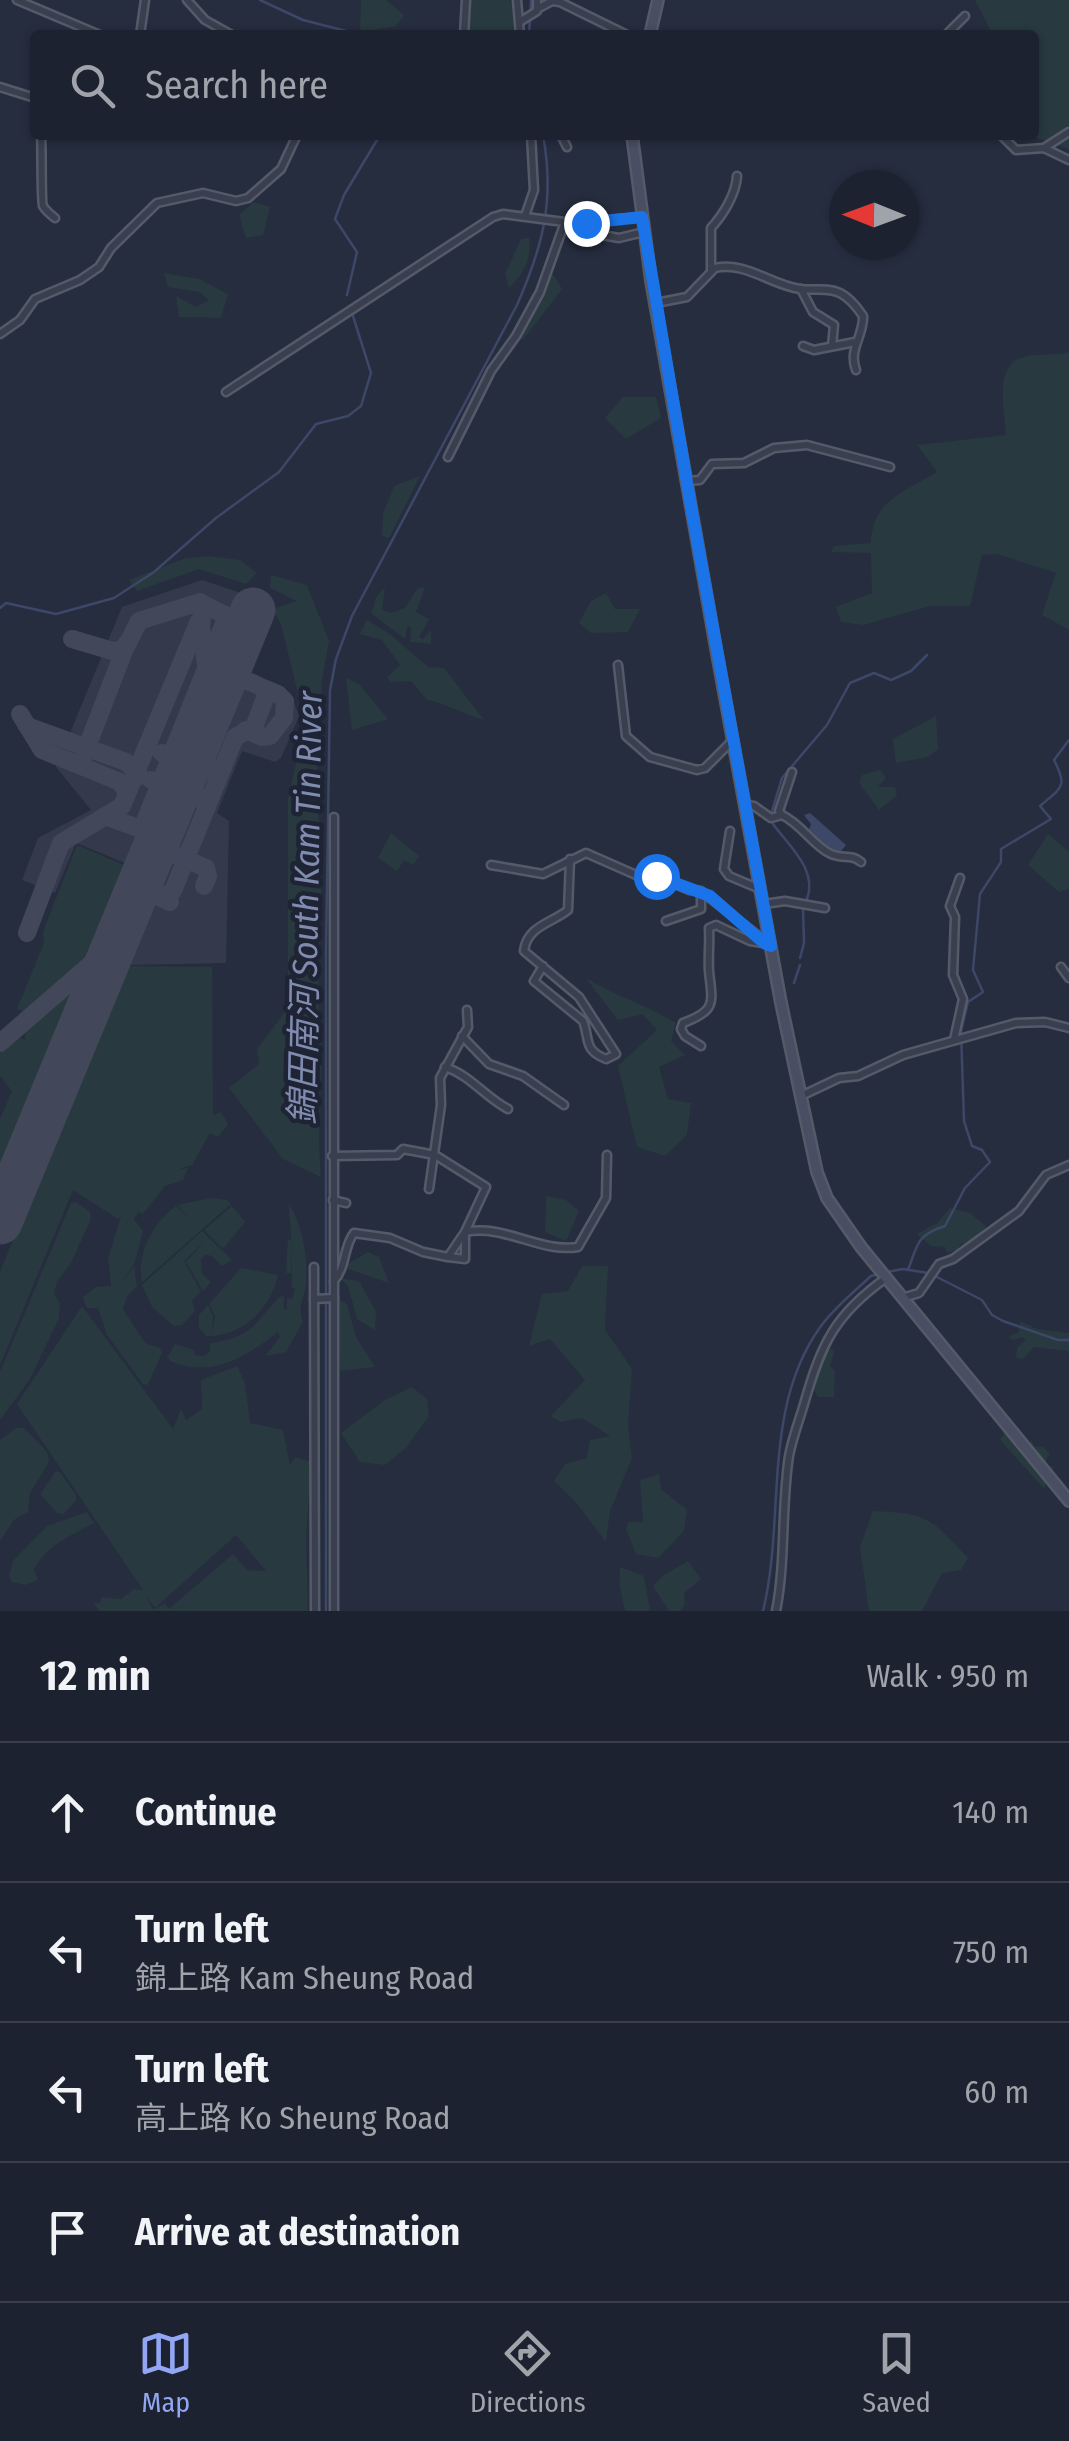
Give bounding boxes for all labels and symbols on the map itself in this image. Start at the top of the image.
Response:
north arrow [829,170,919,260]
route end [564,201,610,247]
water label: 錦田南河 South Kam Tin River [281,689,331,1125]
route start [634,854,680,900]

